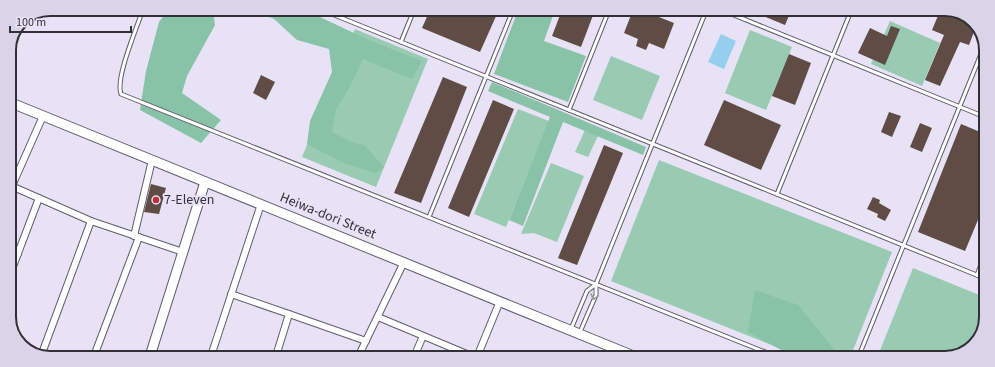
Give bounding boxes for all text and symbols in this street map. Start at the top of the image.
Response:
scale bar [10,8,131,34]
text: 100 m [16,14,46,31]
street label: Heiwa-dori Street [277,188,379,245]
place label: 7-Eleven [164,190,214,210]
marker: 7-Eleven [151,195,161,205]
one-way arrow [590,294,599,301]

